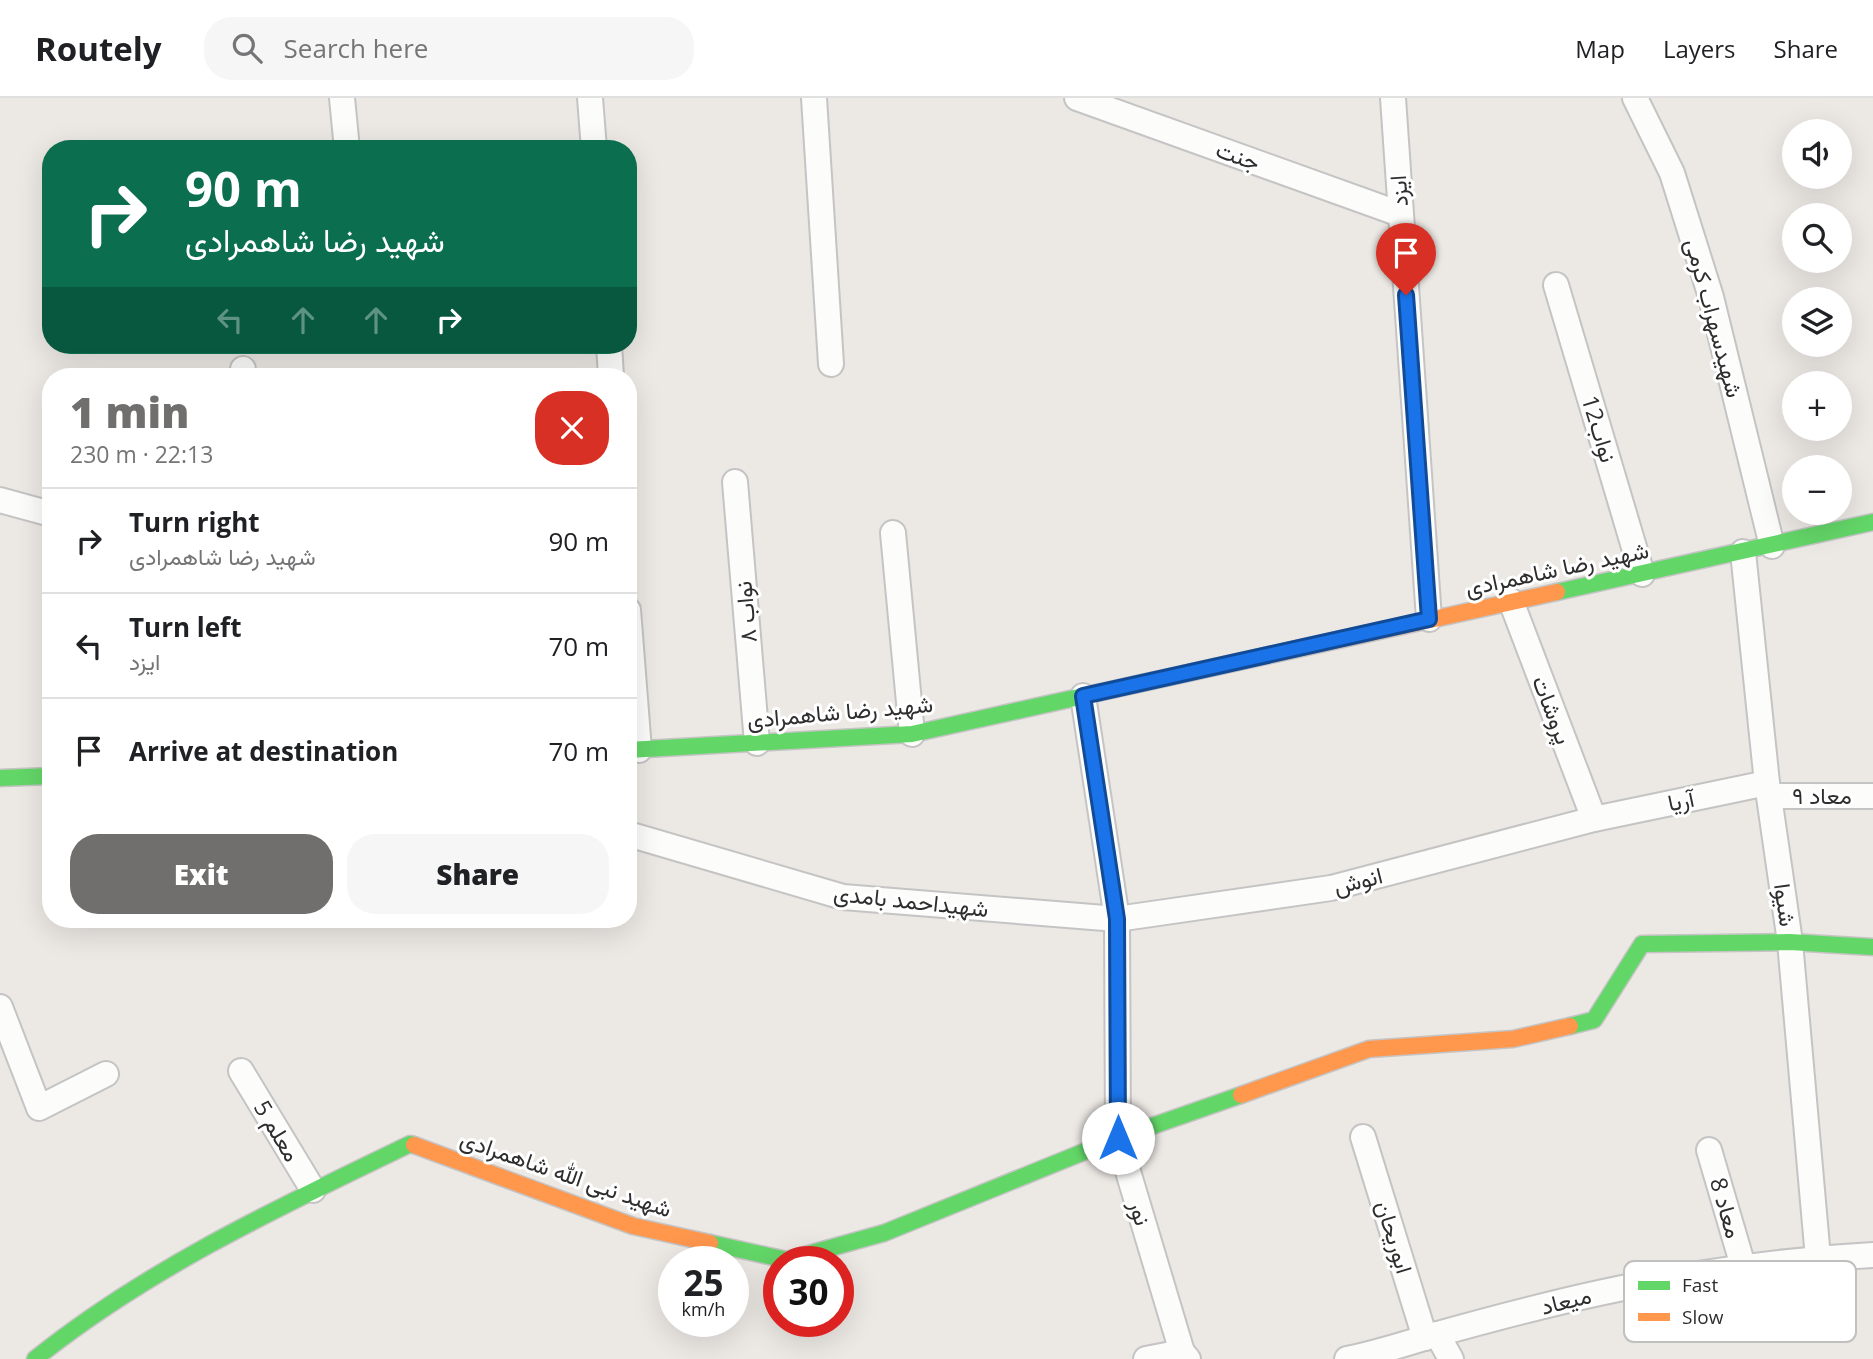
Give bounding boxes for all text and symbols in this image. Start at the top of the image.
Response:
search box [204,17,694,80]
text: Routely [35,26,162,71]
icon: search [228,29,266,67]
text: Search here [284,30,428,66]
text: Map [1575,32,1625,65]
text: Layers [1663,32,1736,65]
text: Share [1774,32,1838,65]
map controls [1782,119,1852,525]
button: sound [1782,119,1852,189]
street label: جنت [1212,132,1265,178]
text: 90 m [185,155,302,221]
icon: right [70,168,161,259]
street label: ایزد [1381,174,1415,208]
button: search [1782,203,1852,273]
text: شهید رضا شاهمرادی [185,218,445,261]
pin [1376,223,1436,295]
icon: arrive [1387,234,1425,272]
street label: شهیدسهراب کرمی [1678,235,1752,401]
button: layers [1782,287,1852,357]
icon: left [211,301,249,339]
icon: ahead [284,301,322,339]
icon: ahead [357,301,395,339]
icon: right [430,301,468,339]
button: + [1782,371,1852,441]
text: 1 min [70,383,189,440]
button: close [535,391,609,465]
street label: نواب12 [1575,391,1625,466]
text: 230 m · 22:13 [70,438,213,470]
button: − [1782,455,1852,525]
text: Turn right [129,504,260,540]
icon: right [70,522,108,560]
text: 90 m [548,523,609,559]
street label: شهید رضا شاهمرادی [1462,533,1651,603]
text: شهید رضا شاهمرادی [129,540,316,572]
street label: نواب ۸ [726,580,764,644]
text: Turn left [129,609,241,645]
icon: left [70,627,108,665]
text: 70 m [548,628,609,664]
text: ایزد [129,645,160,677]
street label: پروشات [1524,671,1581,749]
street label: شهید رضا شاهمرادی [746,687,934,735]
icon: arrive [70,732,108,770]
text: Arrive at destination [129,733,398,769]
text: 70 m [548,733,609,769]
street label: معاد ۹ [1792,779,1852,811]
street label: آریا [1665,781,1699,818]
button: Exit [70,834,333,914]
button: Share [347,834,609,914]
street label: انوش [1330,859,1386,902]
street label: شهیداحمد بامدی [832,876,990,924]
street label: شیوا [1767,881,1805,929]
street label: معلم 5 [247,1094,309,1167]
position arrow [1081,1101,1155,1175]
street label: شهید نبی الله شاهمرادی [456,1122,676,1224]
street label: معاد 8 [1703,1174,1751,1242]
street label: نور [1122,1195,1160,1229]
street label: ابوریحان [1369,1196,1421,1277]
speed limit sign: 30 [763,1246,854,1337]
text: 25 [683,1259,724,1306]
legend [1624,1261,1856,1342]
text: Fast [1682,1272,1718,1298]
street label: میعاد [1537,1278,1594,1322]
text: km/h [682,1297,725,1321]
text: Slow [1682,1304,1724,1330]

